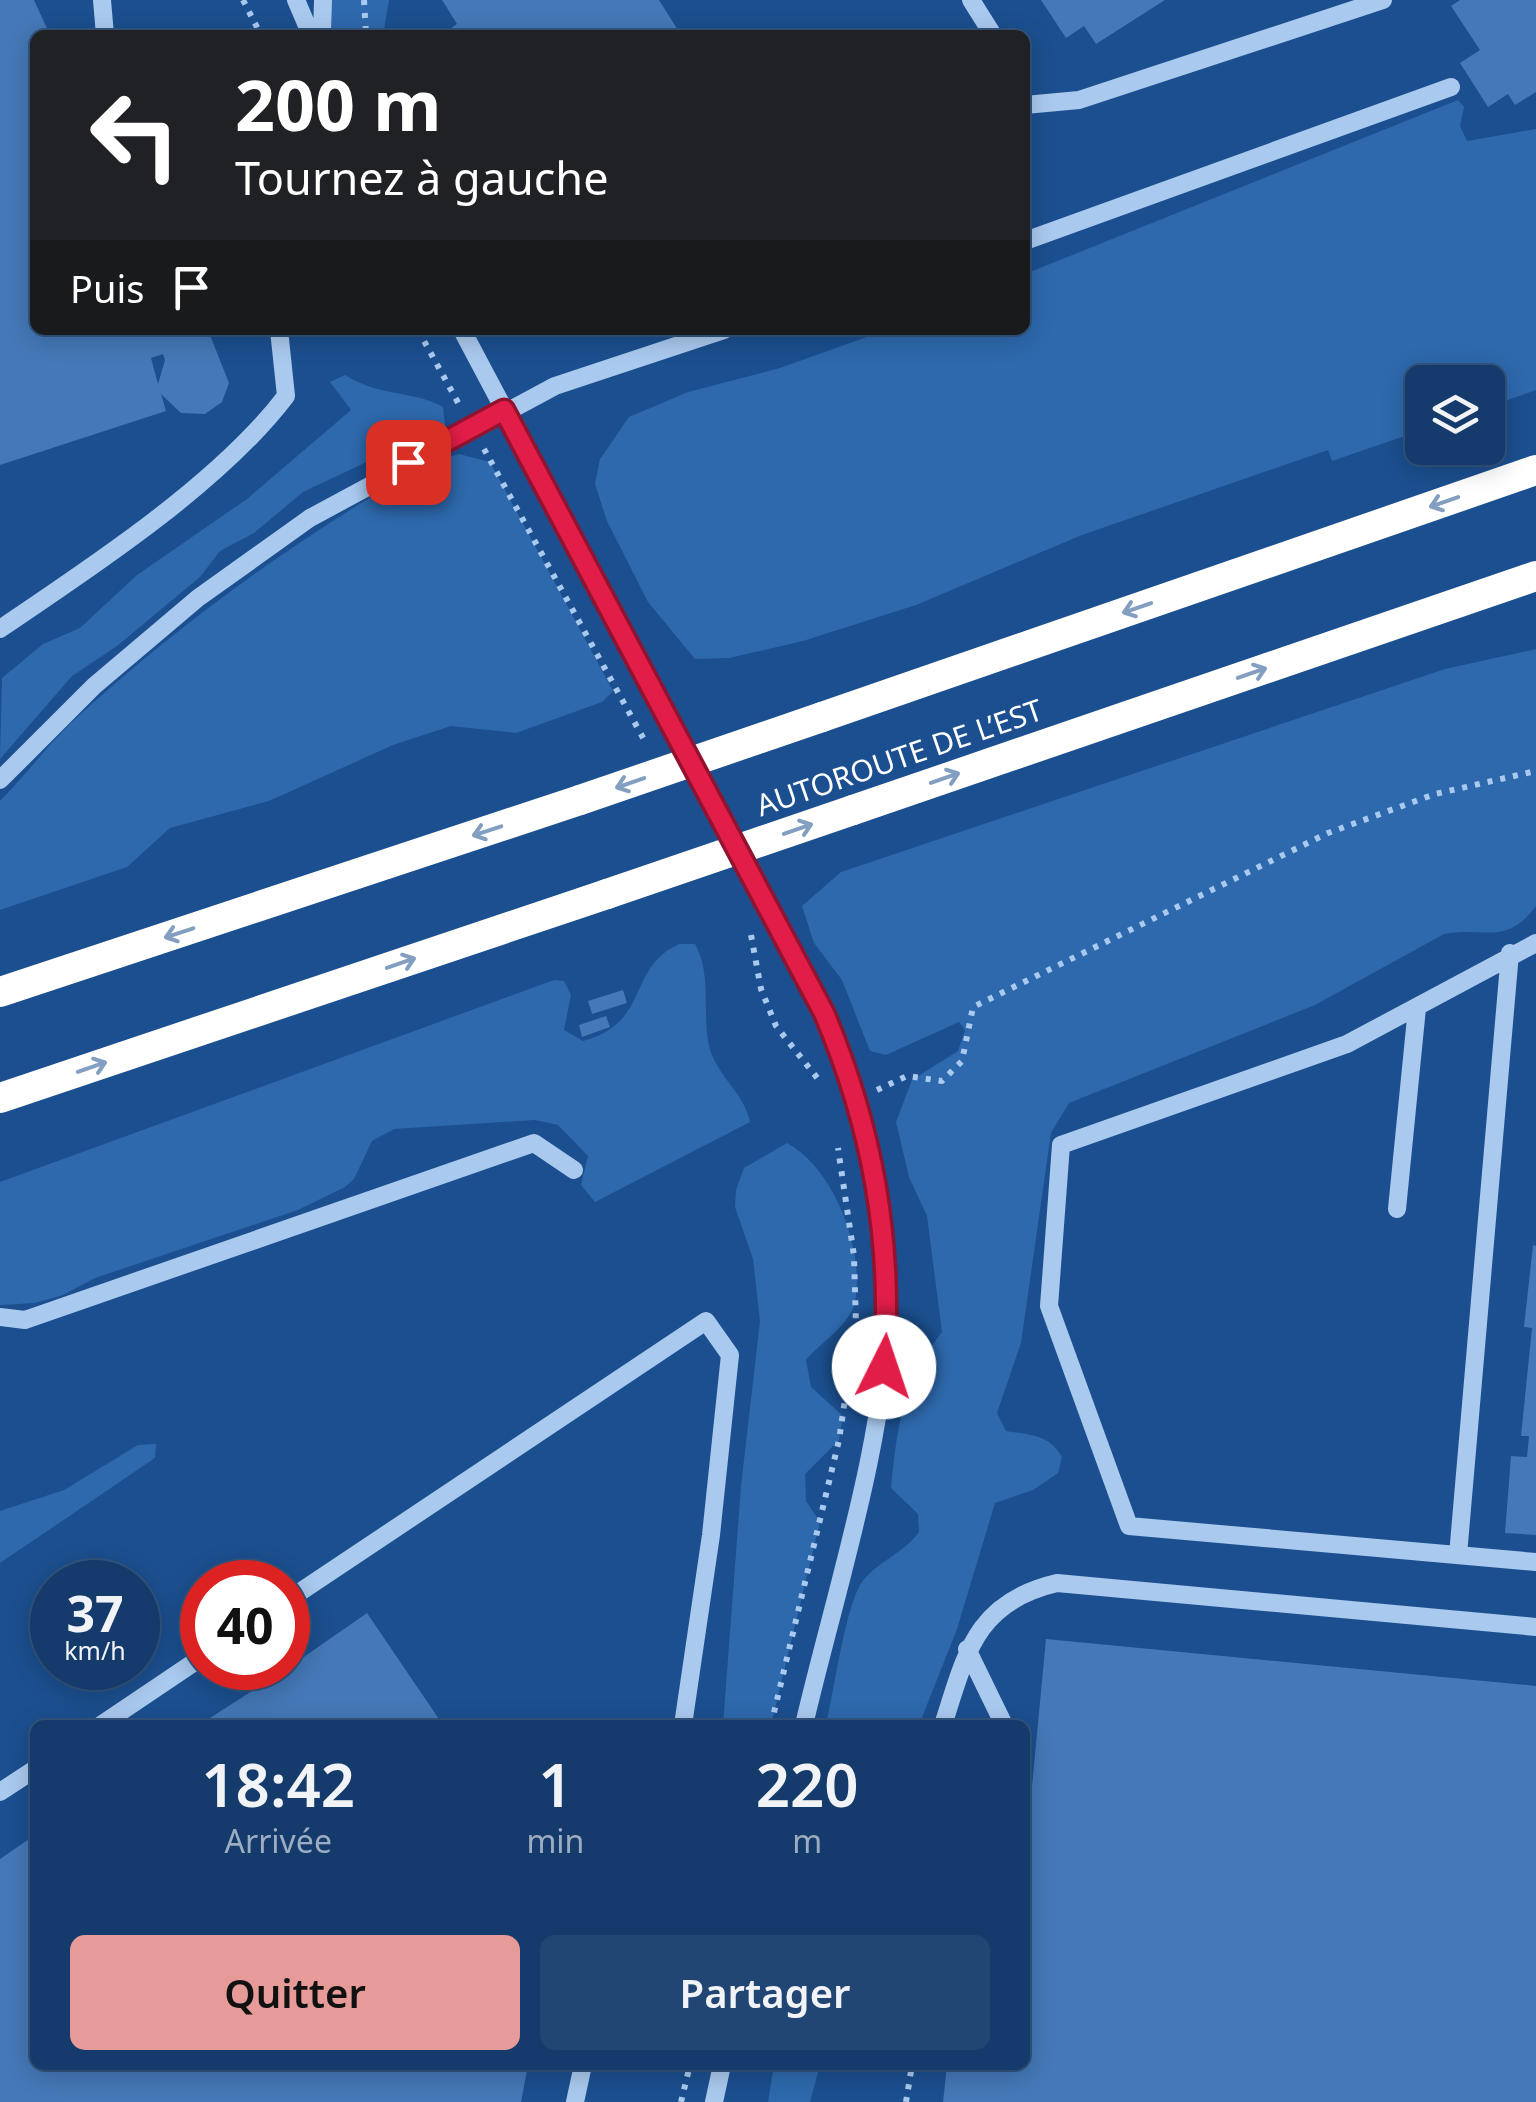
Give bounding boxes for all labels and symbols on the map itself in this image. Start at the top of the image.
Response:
pin [366,420,451,505]
one-way arrow [1429,494,1460,512]
one-way arrow [1122,600,1153,618]
one-way arrow [1236,662,1268,680]
street label: AUTOROUTE DE L’EST [750,689,1048,825]
one-way arrow [928,768,960,786]
one-way arrow [616,775,647,793]
one-way arrow [782,818,814,836]
one-way arrow [472,823,504,841]
one-way arrow [163,925,195,943]
one-way arrow [384,953,416,971]
one-way arrow [76,1057,107,1075]
position arrow [832,1315,936,1419]
speed limit sign: 40 [180,1560,310,1690]

